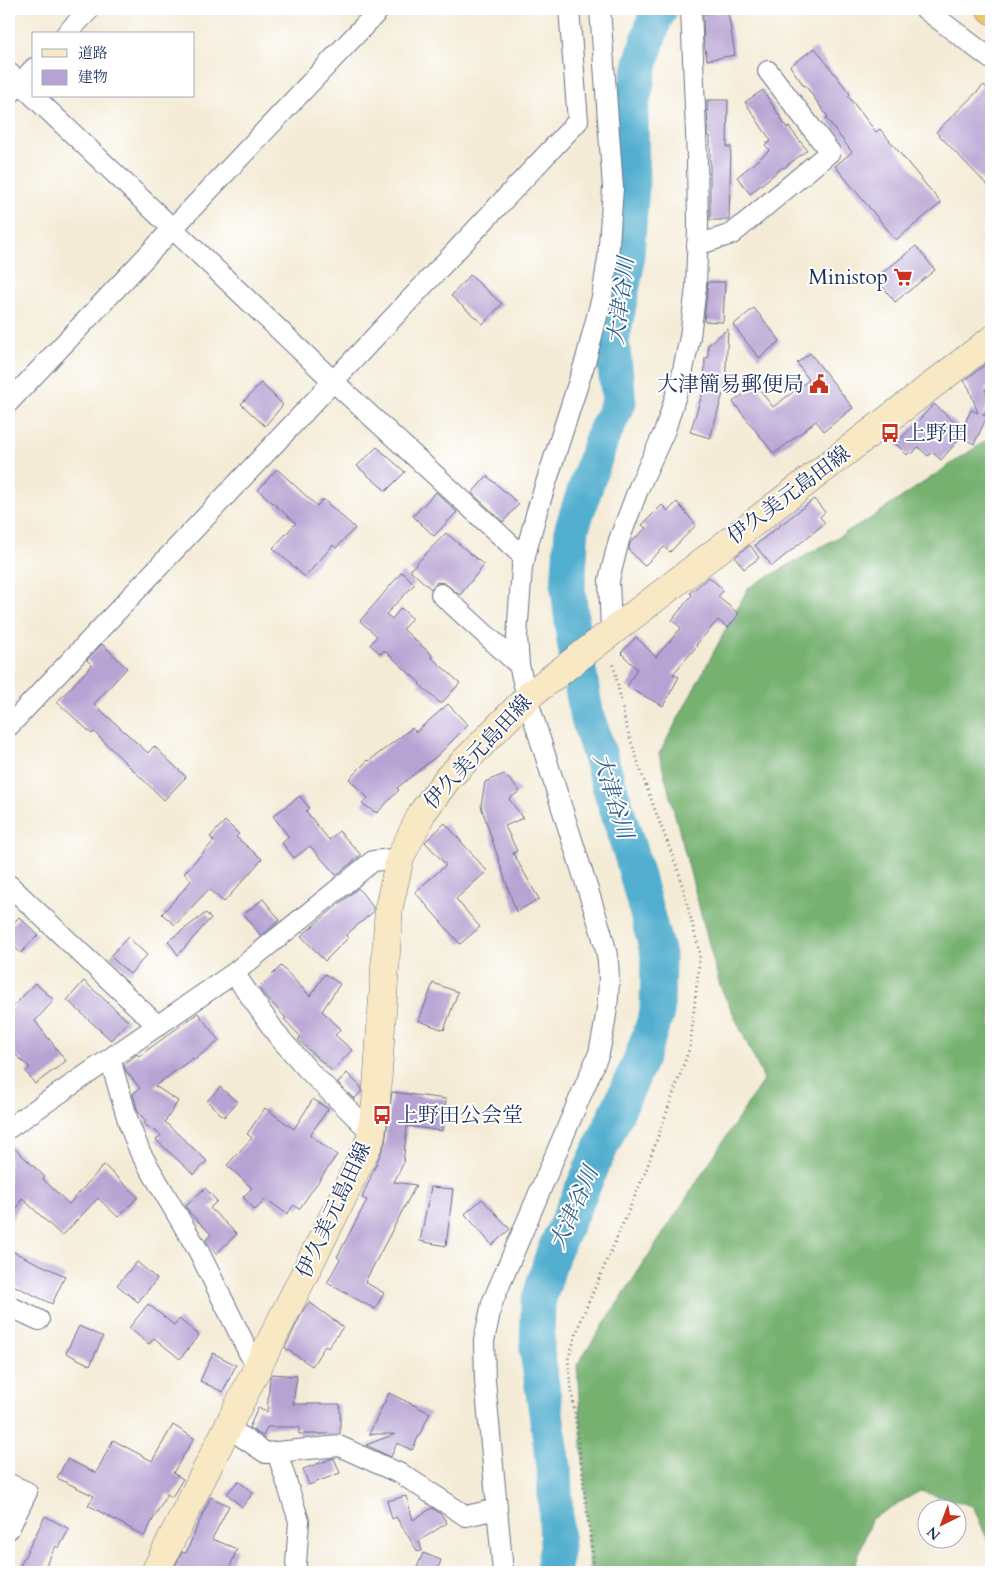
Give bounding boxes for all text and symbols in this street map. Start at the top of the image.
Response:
legend [32,32,195,98]
text: 道路 [78,43,108,63]
text: 建物 [78,67,108,87]
water label: 大津谷川 [601,254,641,347]
place label: Ministop [808,263,888,292]
supermarket icon: Ministop [892,266,914,288]
place label: 大津簡易郵便局 [657,370,804,399]
public building icon: 大津簡易郵便局 [808,373,830,395]
place label: 上野田 [905,419,968,448]
bus stop icon: 上野田 [879,422,901,444]
street label: 伊久美元島田線 [722,439,856,551]
street label: 伊久美元島田線 [417,688,539,816]
water label: 大津谷川 [586,750,641,844]
place label: 上野田公会堂 [397,1101,523,1130]
bus stop icon: 上野田公会堂 [371,1104,393,1126]
street label: 伊久美元島田線 [290,1137,378,1283]
water label: 大津谷川 [542,1160,606,1254]
north arrow [918,1498,968,1548]
text: N [923,1522,945,1544]

